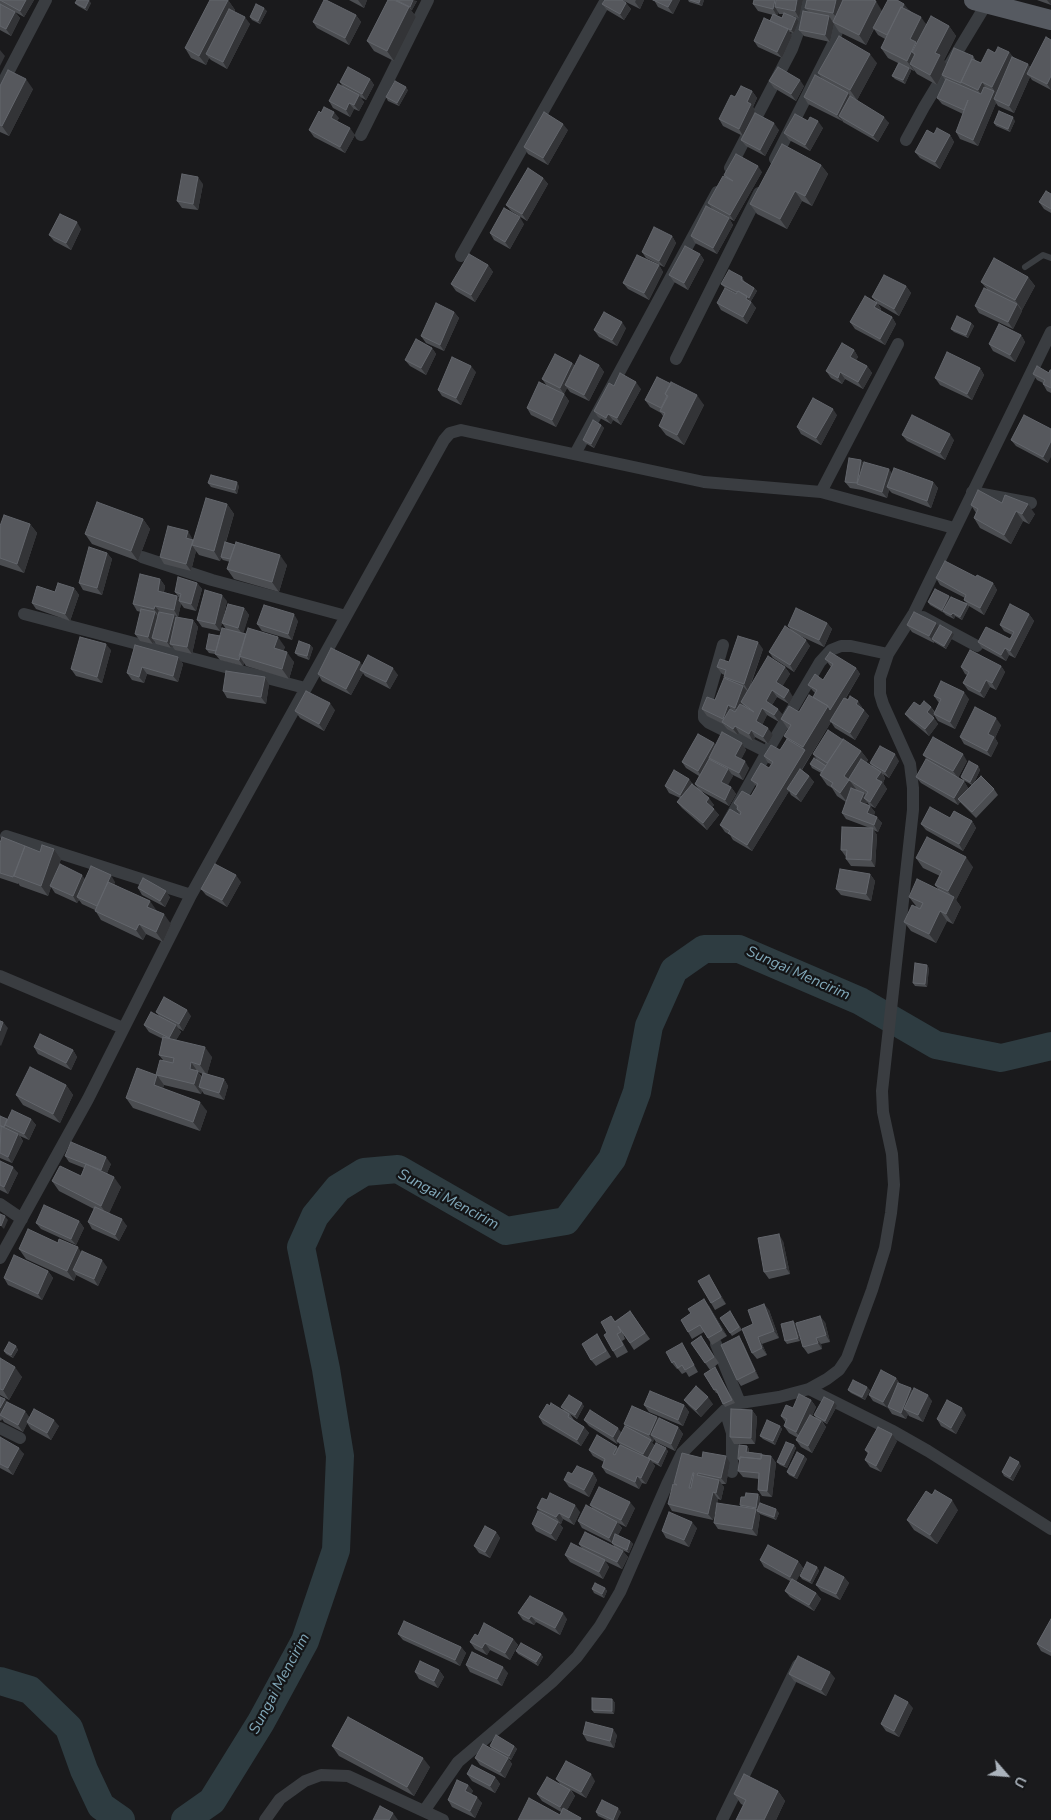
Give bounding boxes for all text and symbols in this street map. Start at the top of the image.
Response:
water label: Sungai Mencirim [743,943,853,1005]
water label: Sungai Mencirim [394,1166,502,1234]
water label: Sungai Mencirim [246,1630,314,1738]
north arrow [981,1750,1031,1800]
text: U [1009,1773,1031,1791]

